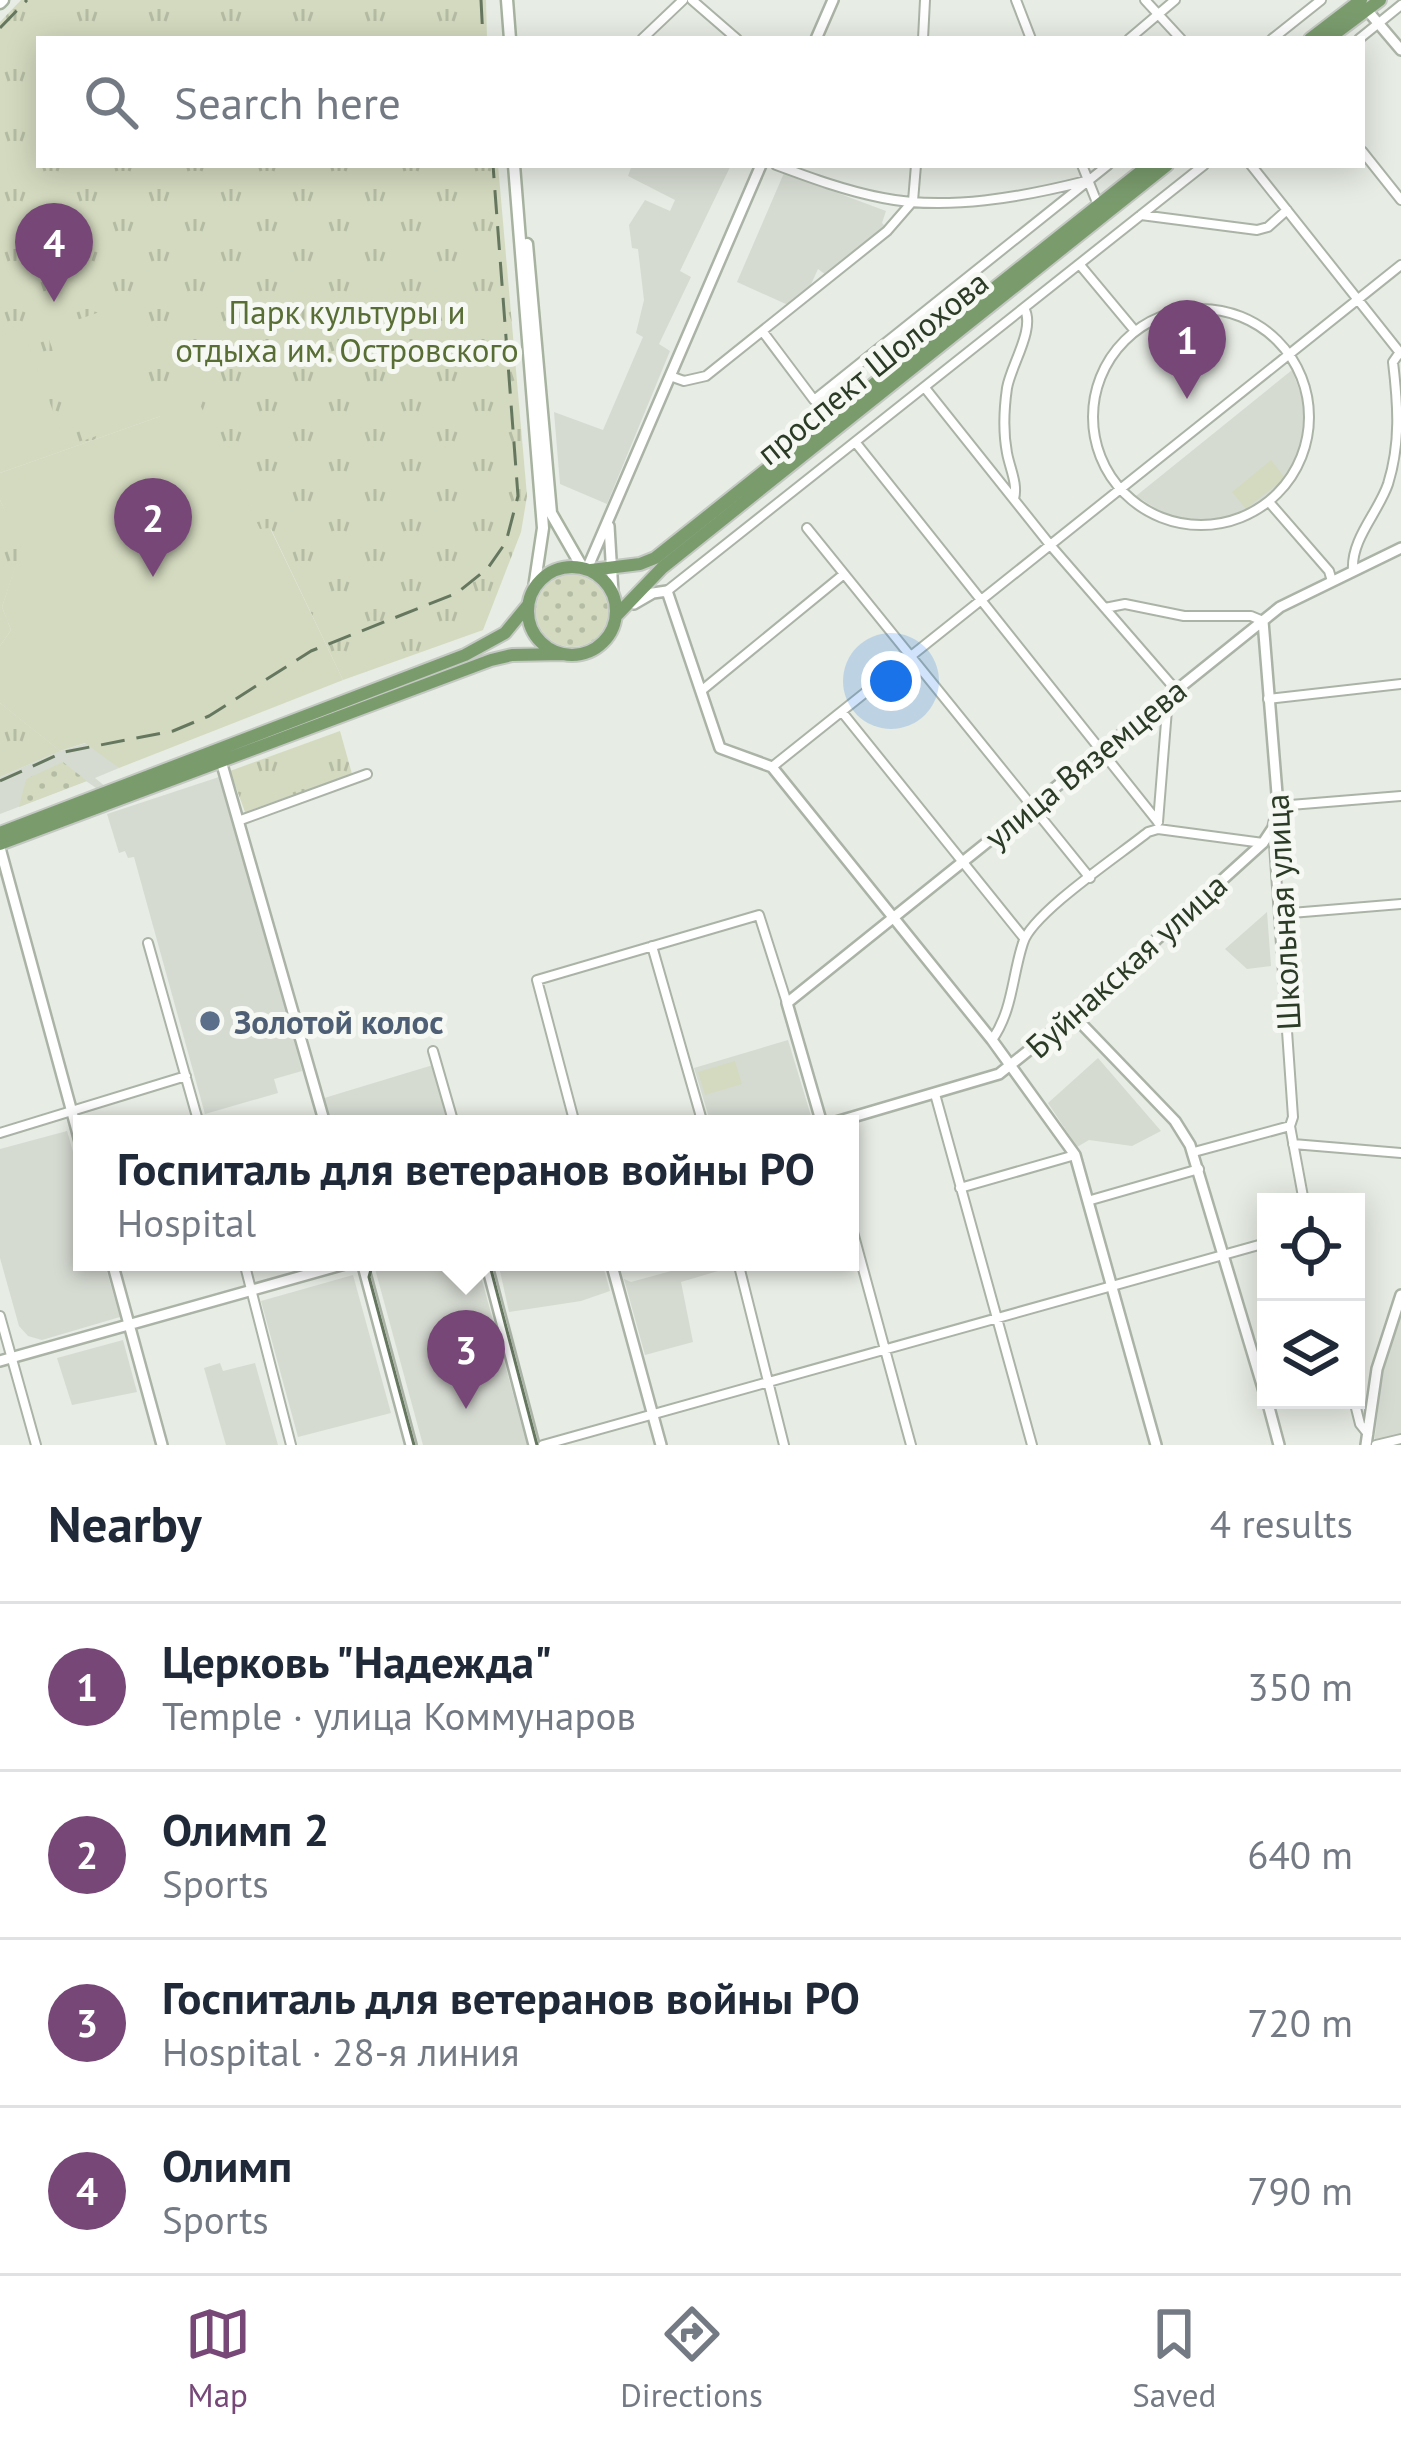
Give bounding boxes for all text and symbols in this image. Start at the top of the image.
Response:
search box [36,36,1365,168]
icon: search [78,69,144,135]
text: Search here [174,73,401,131]
pin: 4 [15,203,93,302]
street label: проспект Шолохова [747,260,997,474]
park label: Парк культуры и отдыха им. Островского [175,290,519,371]
pin: 1 [1148,300,1226,399]
pin: 2 [114,478,192,577]
your location [861,651,921,711]
street label: улица Вяземцева [975,668,1195,858]
street label: Школьная улица [1254,793,1310,1031]
street label: Буйнакская улица [1016,863,1236,1067]
place label: Золотой колос [234,1000,444,1043]
marker: Золотой колос [197,1008,223,1034]
popup [73,1115,859,1271]
text: Госпиталь для ветеранов войны РО [117,1139,815,1197]
map controls [1257,1193,1365,1409]
button: locate [1257,1193,1365,1301]
text: Hospital [117,1197,256,1248]
button: layers [1257,1301,1365,1409]
pin: 3 [427,1310,505,1409]
text: Nearby [48,1490,202,1556]
text: 4 results [1210,1498,1353,1549]
text: Церковь "Надежда" [162,1632,552,1690]
text: 1 [76,1661,98,1712]
text: 350 m [1247,1661,1353,1712]
text: Temple · улица Коммунаров [162,1690,636,1741]
text: Олимп 2 [162,1800,329,1858]
text: 2 [76,1829,98,1880]
text: 640 m [1247,1829,1353,1880]
text: Sports [162,1858,269,1909]
text: Госпиталь для ветеранов войны РО [162,1968,860,2026]
text: 3 [76,1997,98,2048]
text: 720 m [1247,1997,1353,2048]
text: Hospital · 28-я линия [162,2026,520,2077]
text: Олимп [162,2136,292,2194]
text: 4 [76,2165,98,2216]
text: 790 m [1247,2165,1353,2216]
text: Sports [162,2194,269,2245]
tab: Map [185,2301,251,2416]
tab: Directions [620,2301,763,2416]
tab: Saved [1132,2301,1216,2416]

